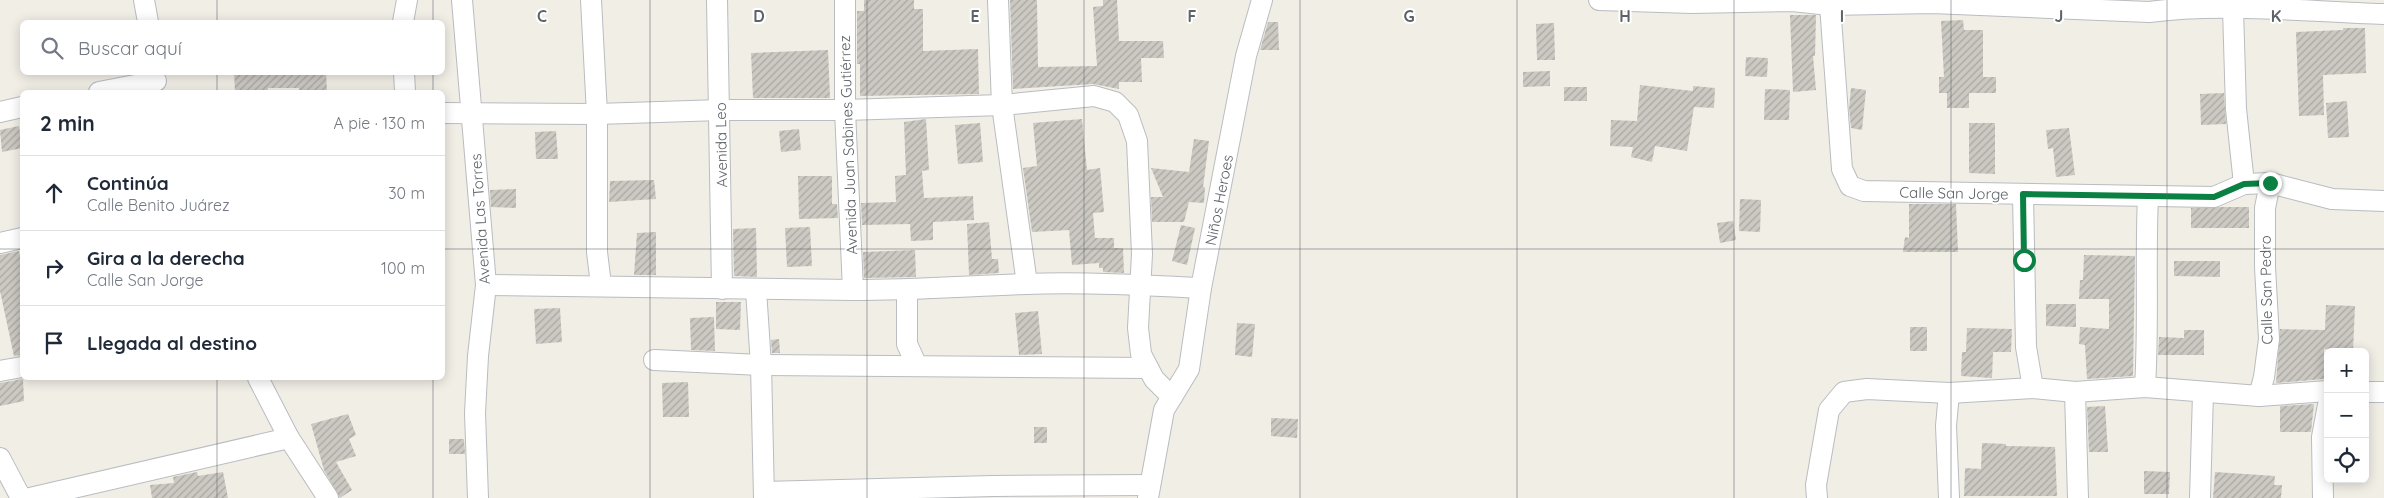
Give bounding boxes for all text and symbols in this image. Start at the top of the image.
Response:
text: C [537,6,547,26]
text: D [753,6,765,26]
text: E [970,6,980,26]
text: F [1188,6,1197,26]
text: G [1403,6,1415,26]
text: H [1619,6,1631,26]
text: I [1840,6,1844,26]
text: J [2055,6,2063,26]
text: K [2271,6,2281,26]
search box [20,20,445,75]
icon: search [38,34,66,62]
street label: Avenida Juan Sabines Gutiérrez [835,35,861,255]
text: Buscar aquí [78,36,182,60]
street label: Avenida Leo [711,102,731,188]
text: 2 min [40,110,95,136]
text: A pie · 130 m [333,113,425,133]
street label: Avenida Las Torres [466,153,494,285]
street label: Niños Heroes [1201,153,1237,247]
text: Continúa [87,171,169,195]
route end [2259,172,2282,195]
icon: ahead [40,179,68,207]
text: 30 m [388,183,425,203]
street label: Calle San Jorge [1899,183,2009,203]
text: Calle Benito Juárez [87,195,230,215]
street label: Calle San Pedro [2256,235,2276,345]
text: Gira a la derecha [87,246,245,270]
route start [2013,249,2036,272]
icon: right [40,254,68,282]
text: 100 m [381,258,425,278]
text: Calle San Jorge [87,270,204,290]
icon: arrive [40,329,68,357]
text: Llegada al destino [87,331,257,355]
map controls [2324,348,2369,483]
button: + [2324,348,2369,393]
button: − [2324,393,2369,438]
button: locate [2324,438,2369,483]

